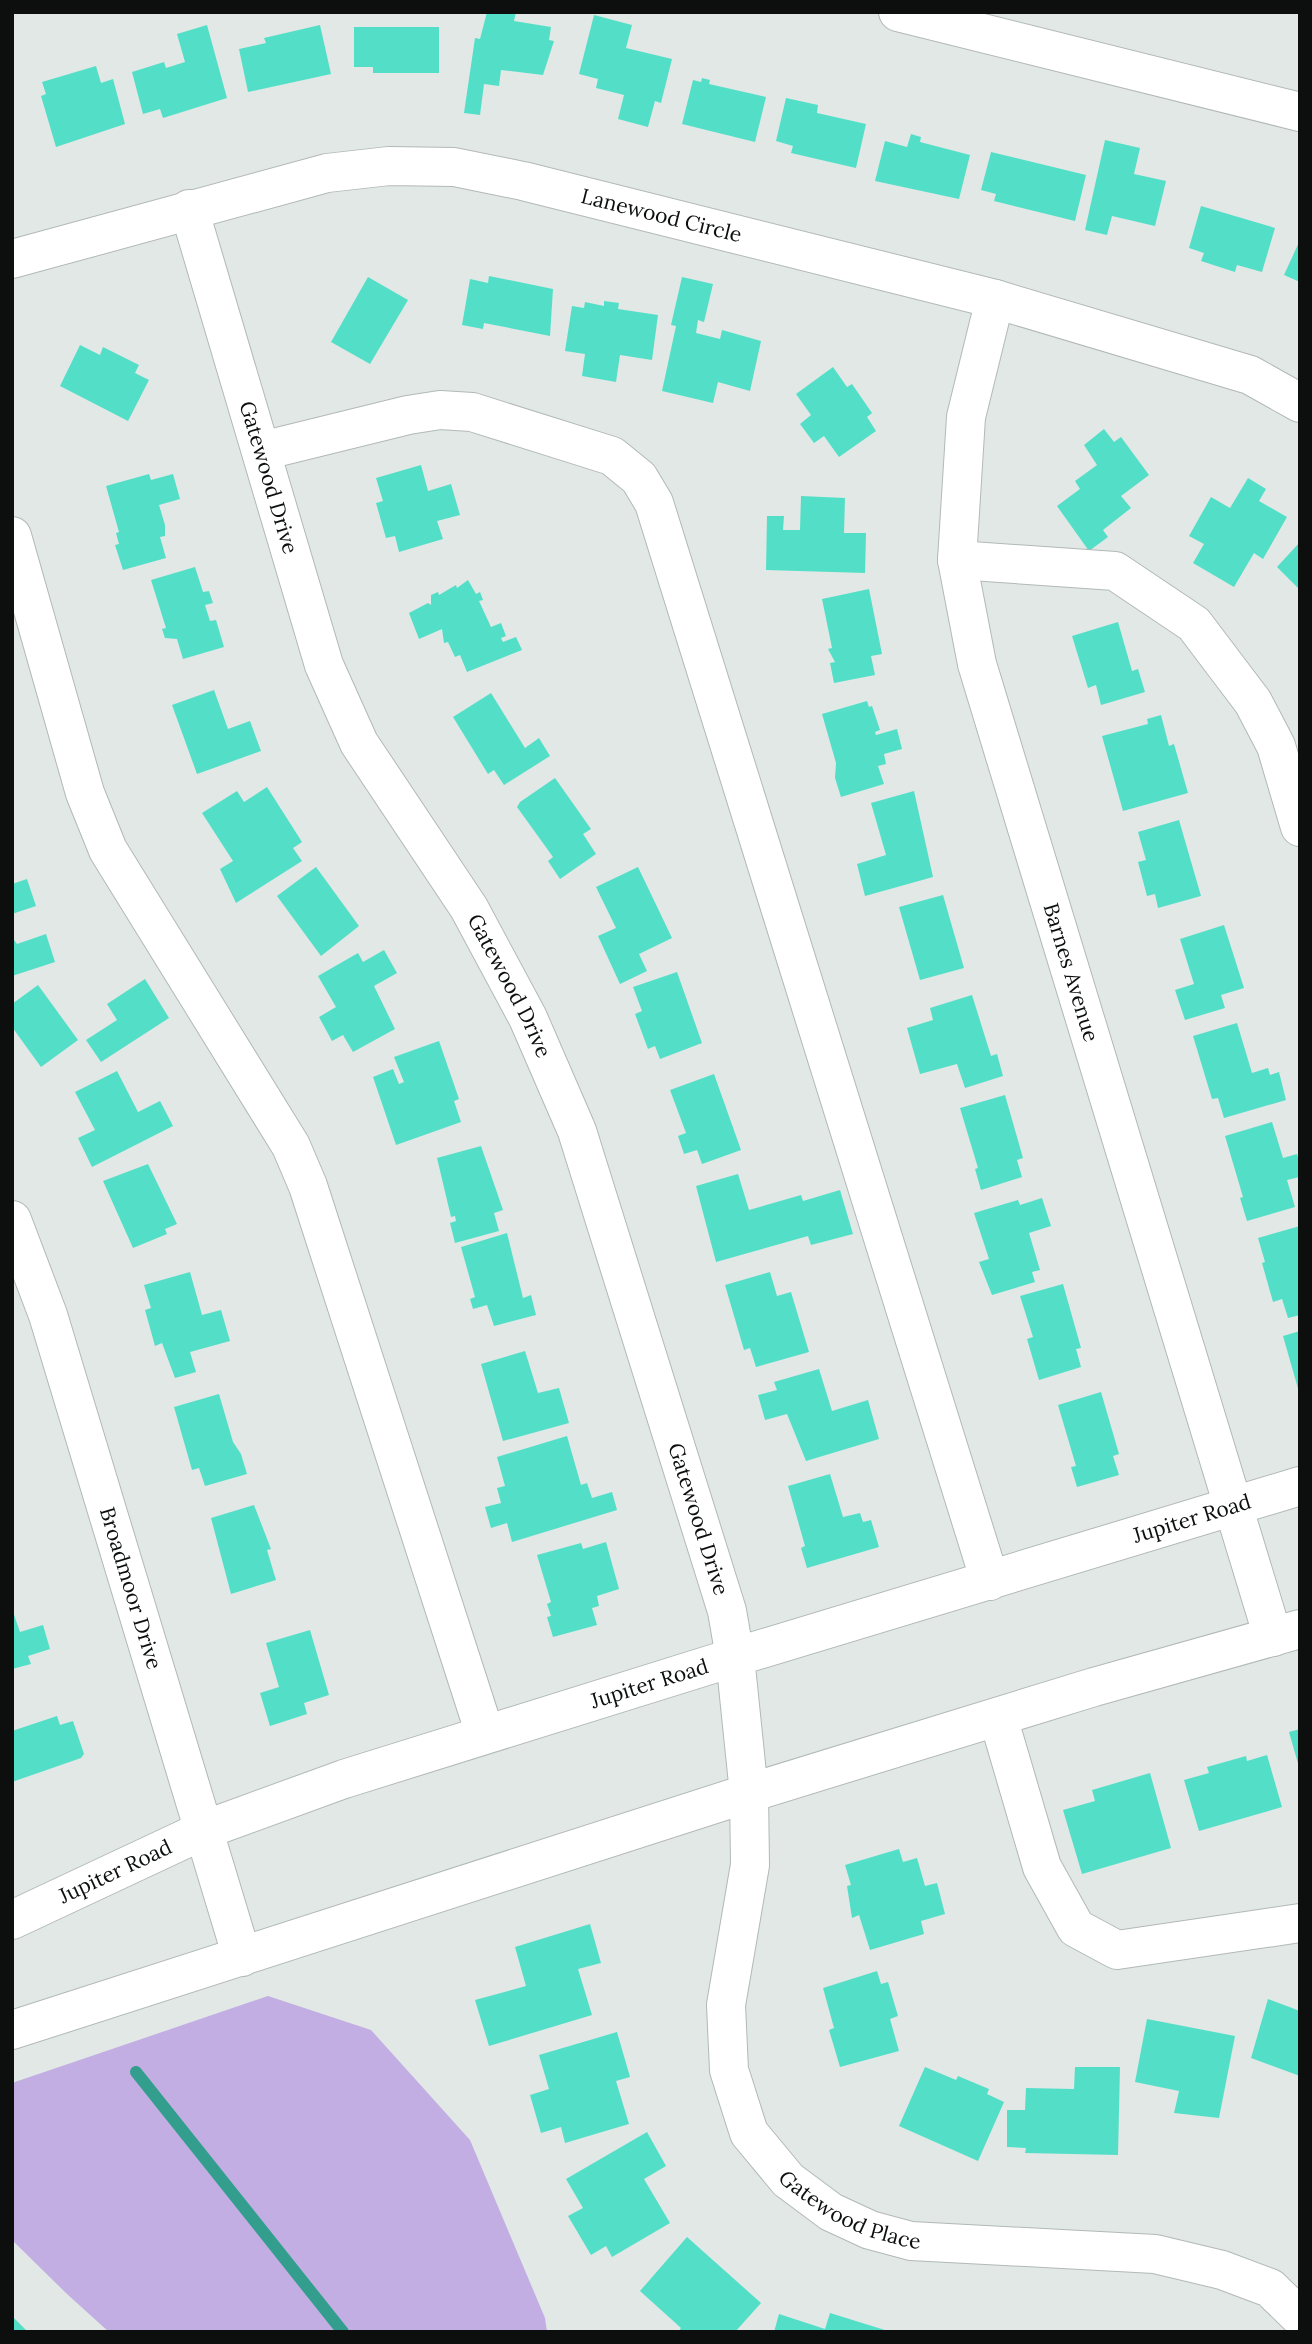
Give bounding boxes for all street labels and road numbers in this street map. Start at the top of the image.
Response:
street label: Lanewood Circle [578,182,745,248]
street label: Gatewood Drive [234,398,304,557]
street label: Barnes Avenue [1037,900,1105,1045]
street label: Gatewood Drive [462,909,557,1062]
street label: Gatewood Drive [662,1440,735,1598]
street label: Jupiter Road [1128,1488,1254,1549]
street label: Broadmoor Drive [94,1504,168,1672]
street label: Jupiter Road [586,1652,712,1715]
street label: Jupiter Road [53,1833,176,1910]
street label: Gatewood Place [773,2165,921,2254]

